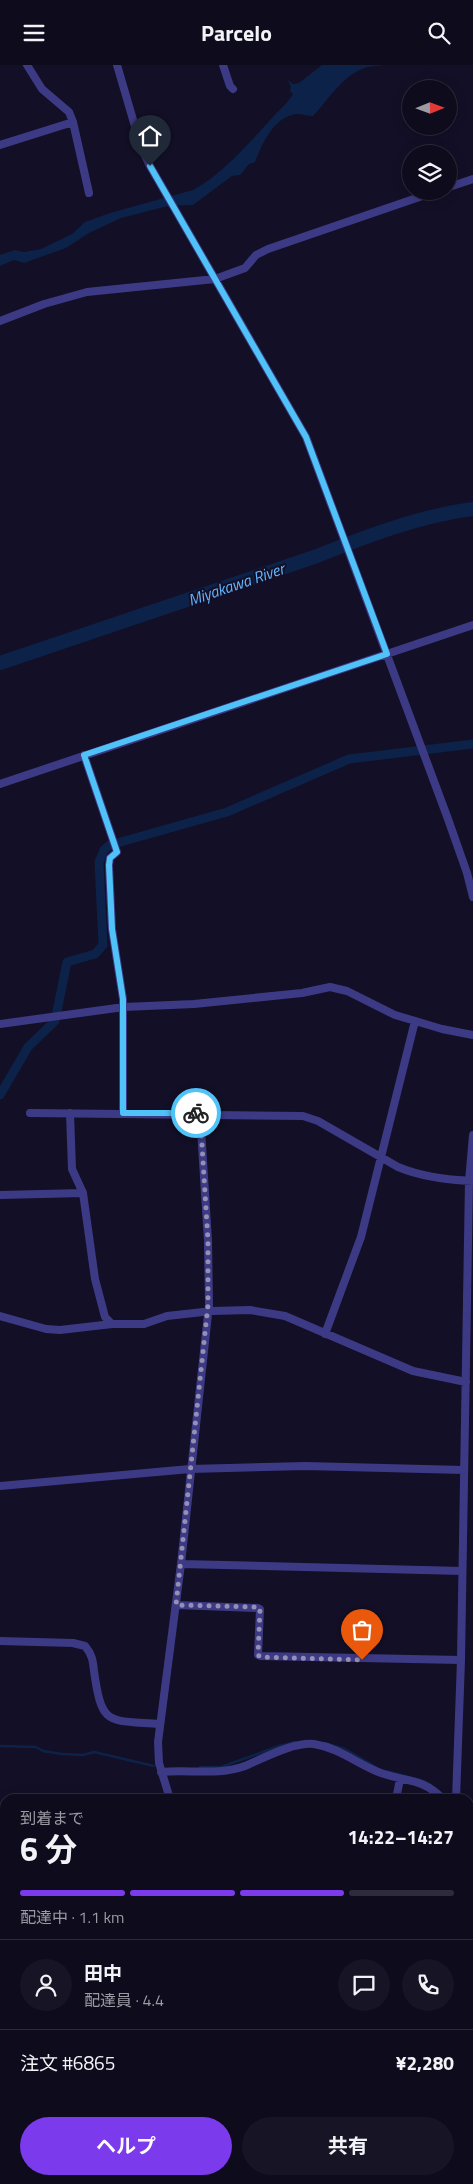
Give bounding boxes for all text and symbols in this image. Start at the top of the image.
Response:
text: Parcelo [201,16,272,50]
icon: menu [20,19,48,47]
icon: search [425,19,453,47]
north arrow [402,80,458,135]
map controls [402,80,457,200]
pin [129,115,171,166]
icon: home [136,122,164,150]
button: layers [402,145,457,200]
water label: Miyakawa River [185,556,289,612]
courier [171,1088,221,1138]
icon: bike [182,1099,210,1127]
pin [341,1609,383,1660]
icon: bag [348,1616,376,1644]
text: 到着まで [20,1806,84,1830]
text: 14:22–14:27 [347,1822,454,1851]
text: 6 分 [20,1825,77,1873]
text: 配達中 · 1.1 km [20,1905,124,1929]
text: 田中 [84,1958,122,1987]
button: person [20,1959,72,2011]
button: chat [338,1959,390,2011]
button: phone [402,1959,454,2011]
text: 配達員 · 4.4 [84,1988,164,2012]
text: 注文 #6865 [20,2048,115,2077]
text: ¥2,280 [396,2048,454,2077]
button: ヘルプ [20,2117,232,2175]
button: 共有 [242,2117,454,2175]

